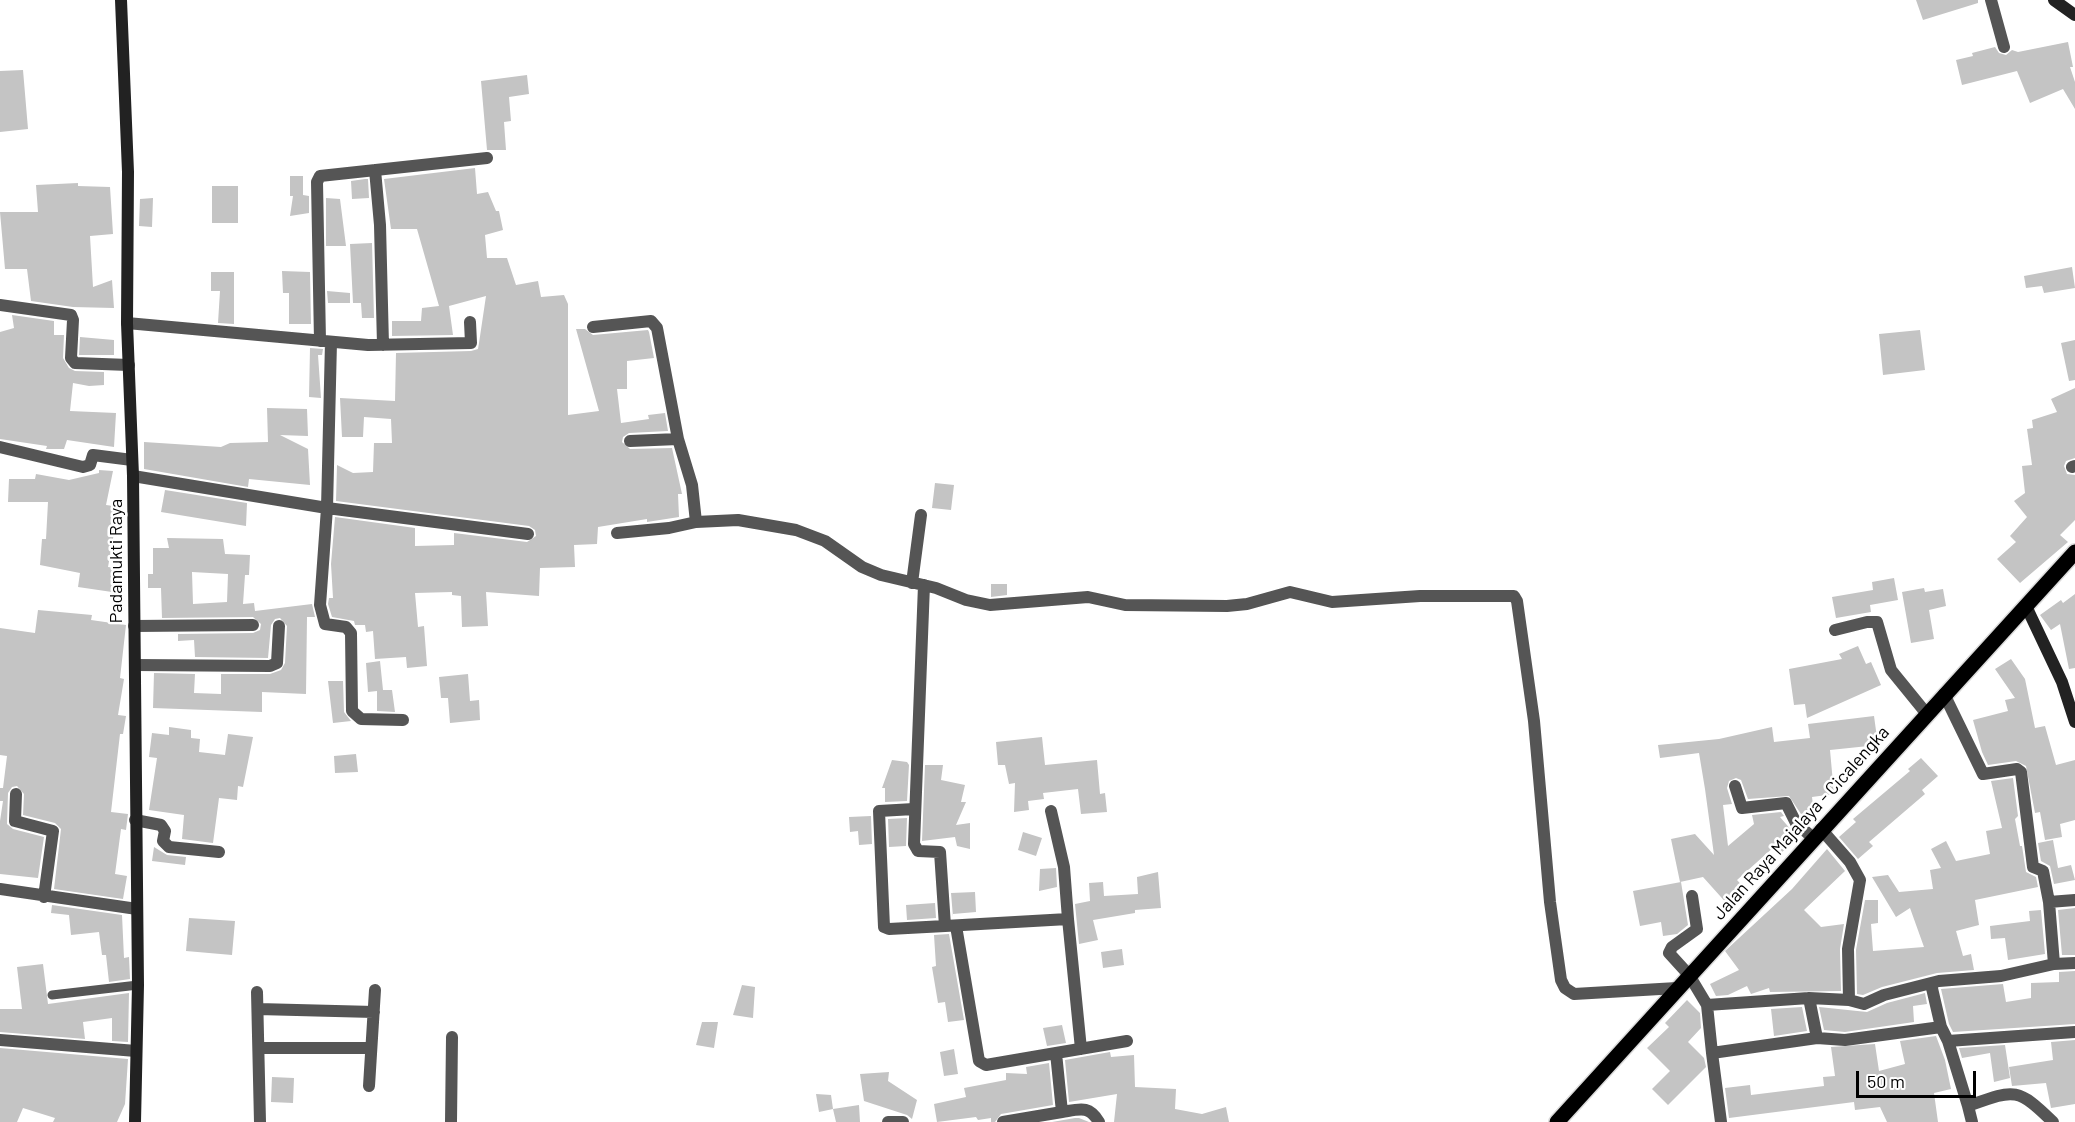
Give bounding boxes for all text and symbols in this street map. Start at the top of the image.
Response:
street label: Padamukti Raya [105,499,127,623]
street label: Jalan Raya Majalaya - Cicalengka [1708,722,1894,924]
scale bar [1859,1059,1979,1097]
text: 50 m [1867,1070,1905,1092]

